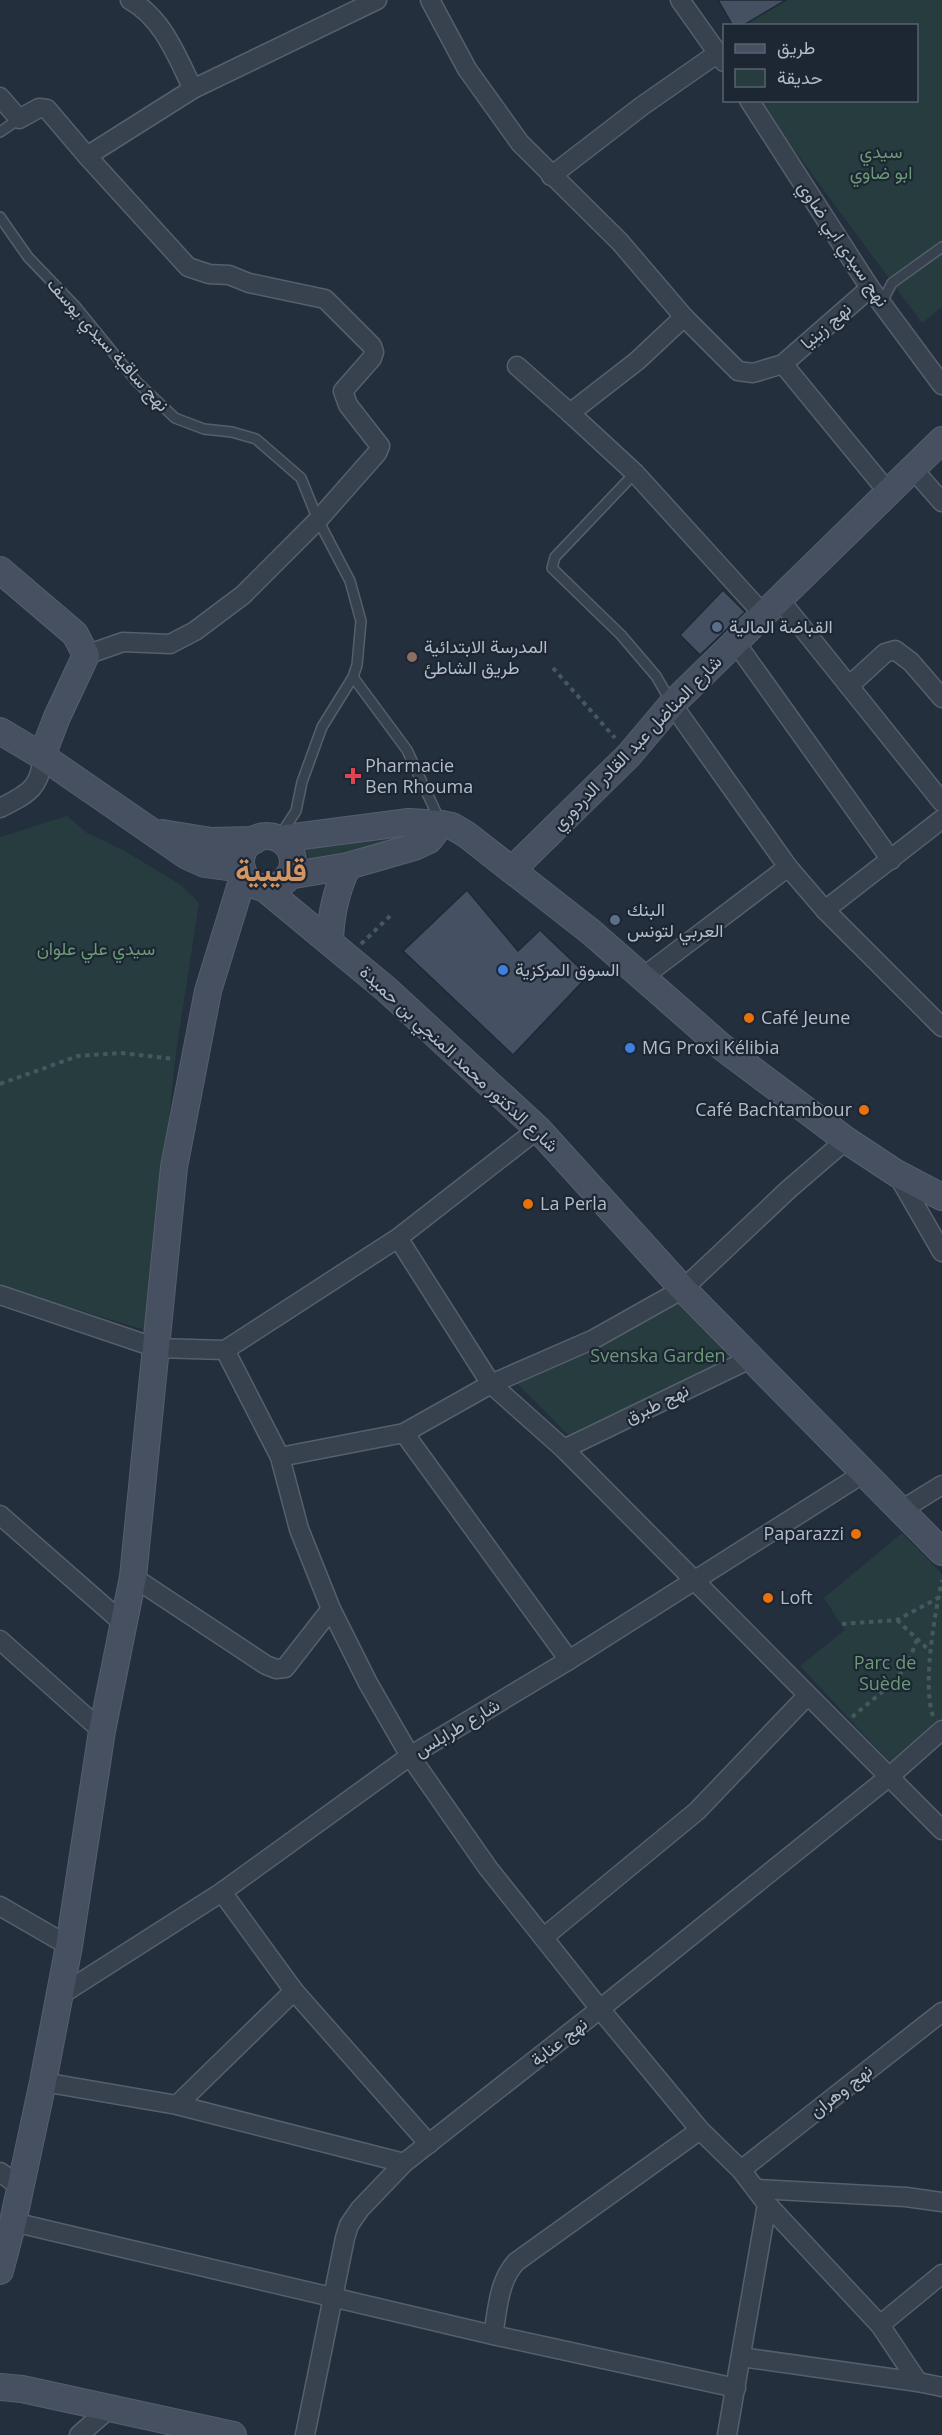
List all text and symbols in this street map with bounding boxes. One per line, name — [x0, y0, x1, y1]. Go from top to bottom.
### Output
legend — [723, 24, 918, 102]
text: طريق — [777, 35, 815, 59]
text: حديقة — [777, 65, 823, 89]
park label: سيدي ابو ضاوي — [850, 139, 912, 188]
street label: نهج سيدي ابي ضاوي — [790, 176, 895, 313]
street label: نهج ساقية سيدي يوسف — [39, 272, 175, 419]
street label: نهج زينيا — [795, 296, 857, 355]
place label: القباضة المالية — [729, 614, 833, 638]
marker: القباضة المالية — [710, 620, 724, 634]
place label: المدرسة الابتدائية طريق الشاطئ — [424, 634, 548, 679]
marker: المدرسة الابتدائية طريق الشاطئ — [405, 650, 419, 664]
street label: شارع المناضل عبد القادر الدردوري — [546, 650, 729, 838]
place label: Pharmacie Ben Rhouma — [365, 753, 473, 798]
marker: Pharmacie Ben Rhouma — [346, 769, 360, 783]
district label: قليبية — [235, 849, 307, 890]
place label: البنك العربي لتونس — [627, 897, 724, 946]
marker: البنك العربي لتونس — [608, 913, 622, 927]
park label: سيدي علي علوان — [37, 936, 155, 964]
place label: السوق المركزية — [515, 957, 620, 981]
street label: شارع الدكتور محمد المنجي بن حميدة — [352, 960, 564, 1160]
marker: السوق المركزية — [496, 963, 510, 977]
place label: Café Jeune — [761, 1005, 850, 1029]
marker: Café Jeune — [742, 1011, 756, 1025]
place label: MG Proxi Kélibia — [642, 1035, 779, 1059]
marker: MG Proxi Kélibia — [623, 1041, 637, 1055]
place label: Café Bachtambour — [695, 1097, 853, 1121]
marker: Café Bachtambour — [857, 1103, 871, 1117]
place label: La Perla — [540, 1191, 607, 1215]
marker: La Perla — [521, 1197, 535, 1211]
park label: Svenska Garden — [590, 1343, 726, 1367]
street label: نهج طبرق — [621, 1377, 693, 1430]
place label: Paparazzi — [763, 1521, 844, 1545]
marker: Paparazzi — [849, 1527, 863, 1541]
place label: Loft — [780, 1585, 813, 1609]
marker: Loft — [761, 1591, 775, 1605]
park label: Parc de Suède — [854, 1650, 916, 1695]
street label: شارع طرابلس — [409, 1692, 504, 1763]
street label: نهج عنابة — [525, 2011, 592, 2072]
street label: نهج وهران — [804, 2058, 877, 2123]

